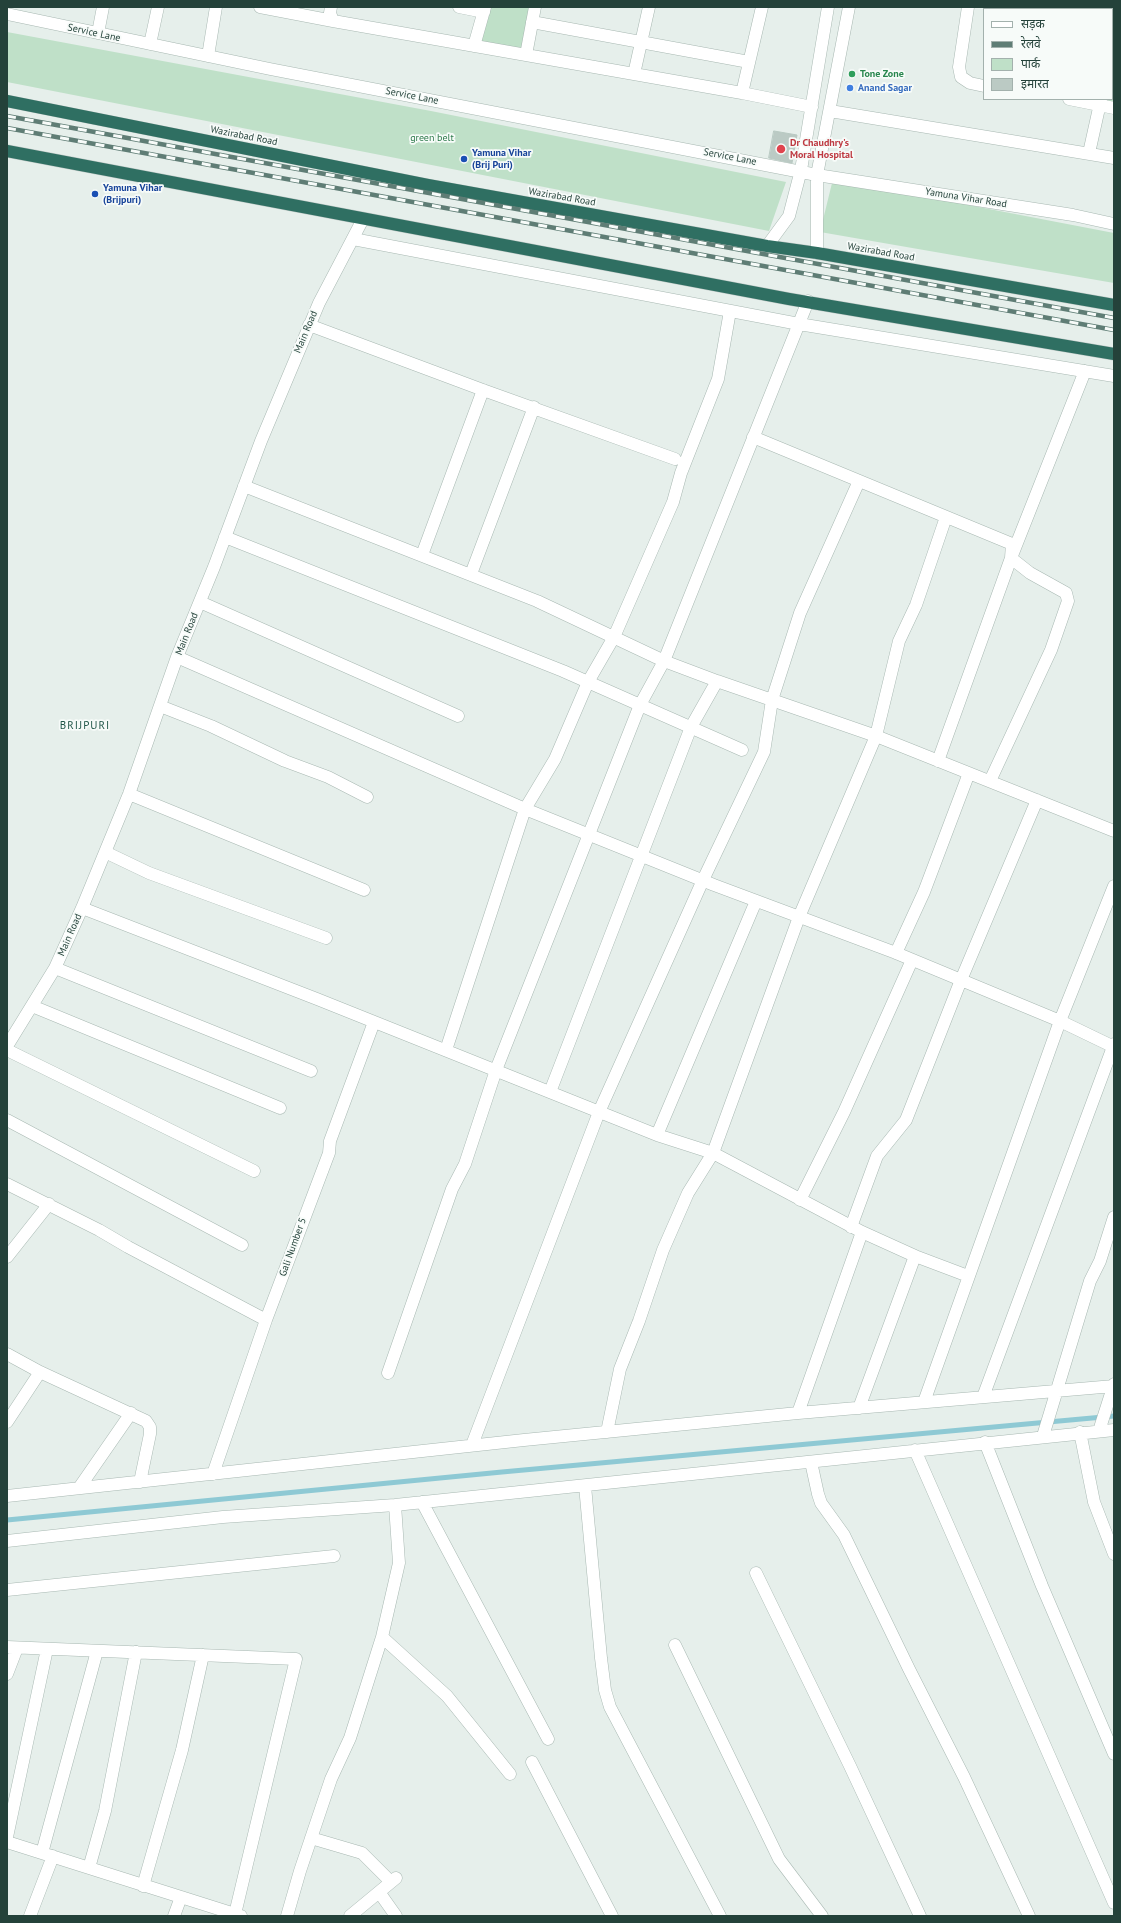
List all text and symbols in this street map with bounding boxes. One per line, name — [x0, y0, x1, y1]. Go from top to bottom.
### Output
legend — [983, 8, 1113, 100]
text: सड़क — [1021, 16, 1045, 31]
street label: Service Lane — [66, 22, 122, 44]
text: रेलवे — [1021, 36, 1041, 51]
text: पार्क — [1021, 56, 1040, 71]
place label: Tone Zone — [860, 68, 904, 80]
marker: Tone Zone — [847, 69, 857, 79]
text: इमारत — [1021, 76, 1049, 91]
place label: Anand Sagar — [858, 82, 912, 94]
marker: Anand Sagar — [845, 83, 855, 93]
street label: Service Lane — [384, 85, 440, 107]
street label: Wazirabad Road — [210, 124, 278, 148]
park label: green belt — [410, 132, 454, 144]
place label: Dr Chaudhry's Moral Hospital — [790, 137, 853, 160]
marker: Dr Chaudhry's Moral Hospital — [775, 143, 787, 155]
street label: Service Lane — [702, 146, 758, 168]
place label: Yamuna Vihar (Brij Puri) — [472, 147, 531, 170]
marker: Yamuna Vihar (Brij Puri) — [459, 154, 469, 164]
place label: Yamuna Vihar (Brijpuri) — [103, 182, 162, 206]
street label: Wazirabad Road — [528, 185, 596, 209]
street label: Yamuna Vihar Road — [924, 186, 1008, 210]
marker: Yamuna Vihar (Brijpuri) — [90, 189, 100, 199]
street label: Wazirabad Road — [847, 240, 915, 264]
street label: Main Road — [292, 309, 320, 355]
street label: Main Road — [173, 611, 201, 657]
district label: BRIJPURI — [60, 719, 110, 733]
street label: Main Road — [55, 912, 85, 958]
street label: Gali Number 5 — [277, 1216, 309, 1278]

